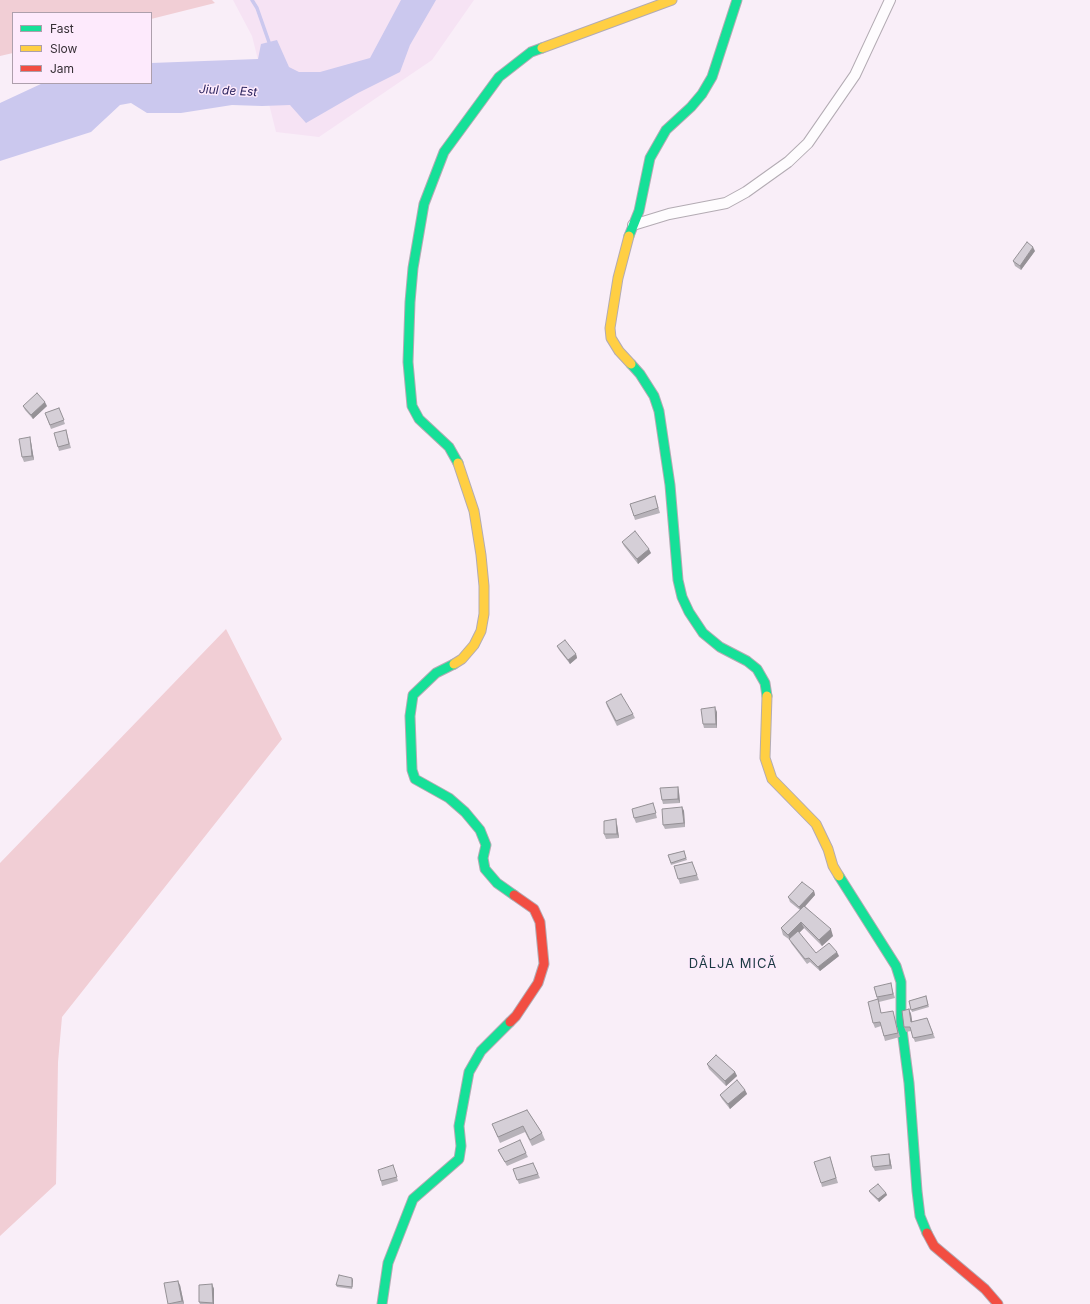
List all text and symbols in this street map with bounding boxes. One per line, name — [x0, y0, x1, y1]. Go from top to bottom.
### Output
legend — [12, 12, 152, 84]
text: Fast — [50, 21, 74, 36]
text: Slow — [50, 41, 77, 56]
text: Jam — [50, 61, 74, 76]
water label: Jiul de Est — [199, 82, 257, 100]
district label: DÂLJA MICĂ — [689, 956, 777, 972]

